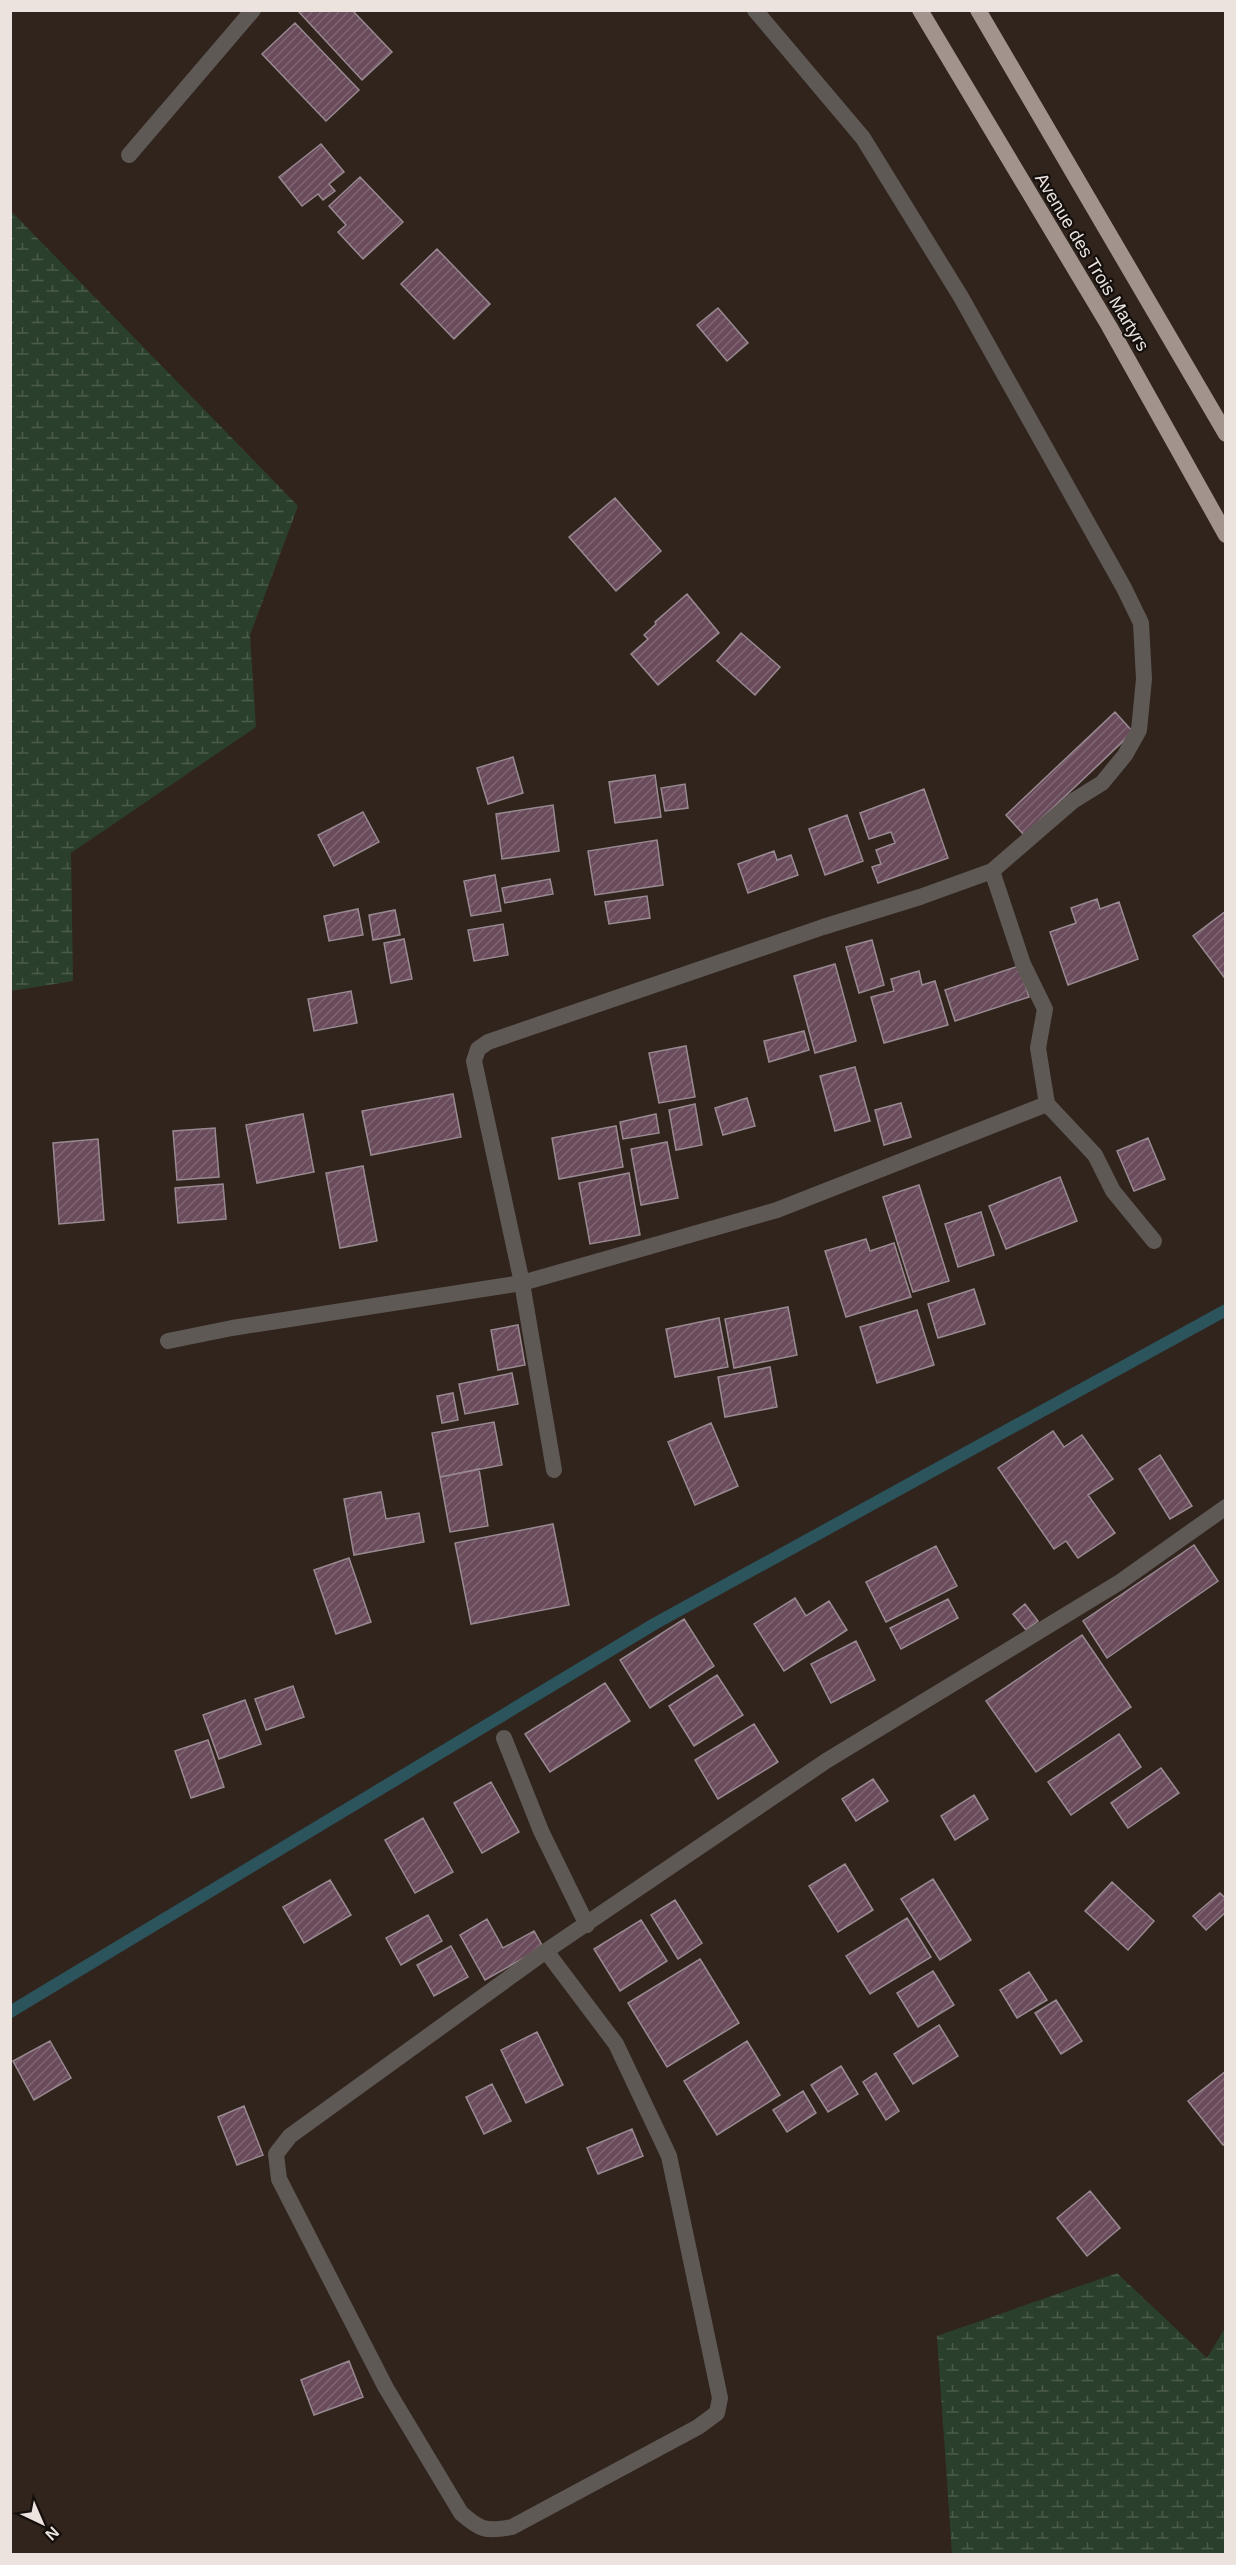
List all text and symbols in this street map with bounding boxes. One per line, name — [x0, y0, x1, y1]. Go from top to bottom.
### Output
street label: Avenue des Trois Martyrs — [1031, 170, 1153, 354]
north arrow — [12, 2493, 72, 2553]
text: N — [42, 2523, 62, 2544]

